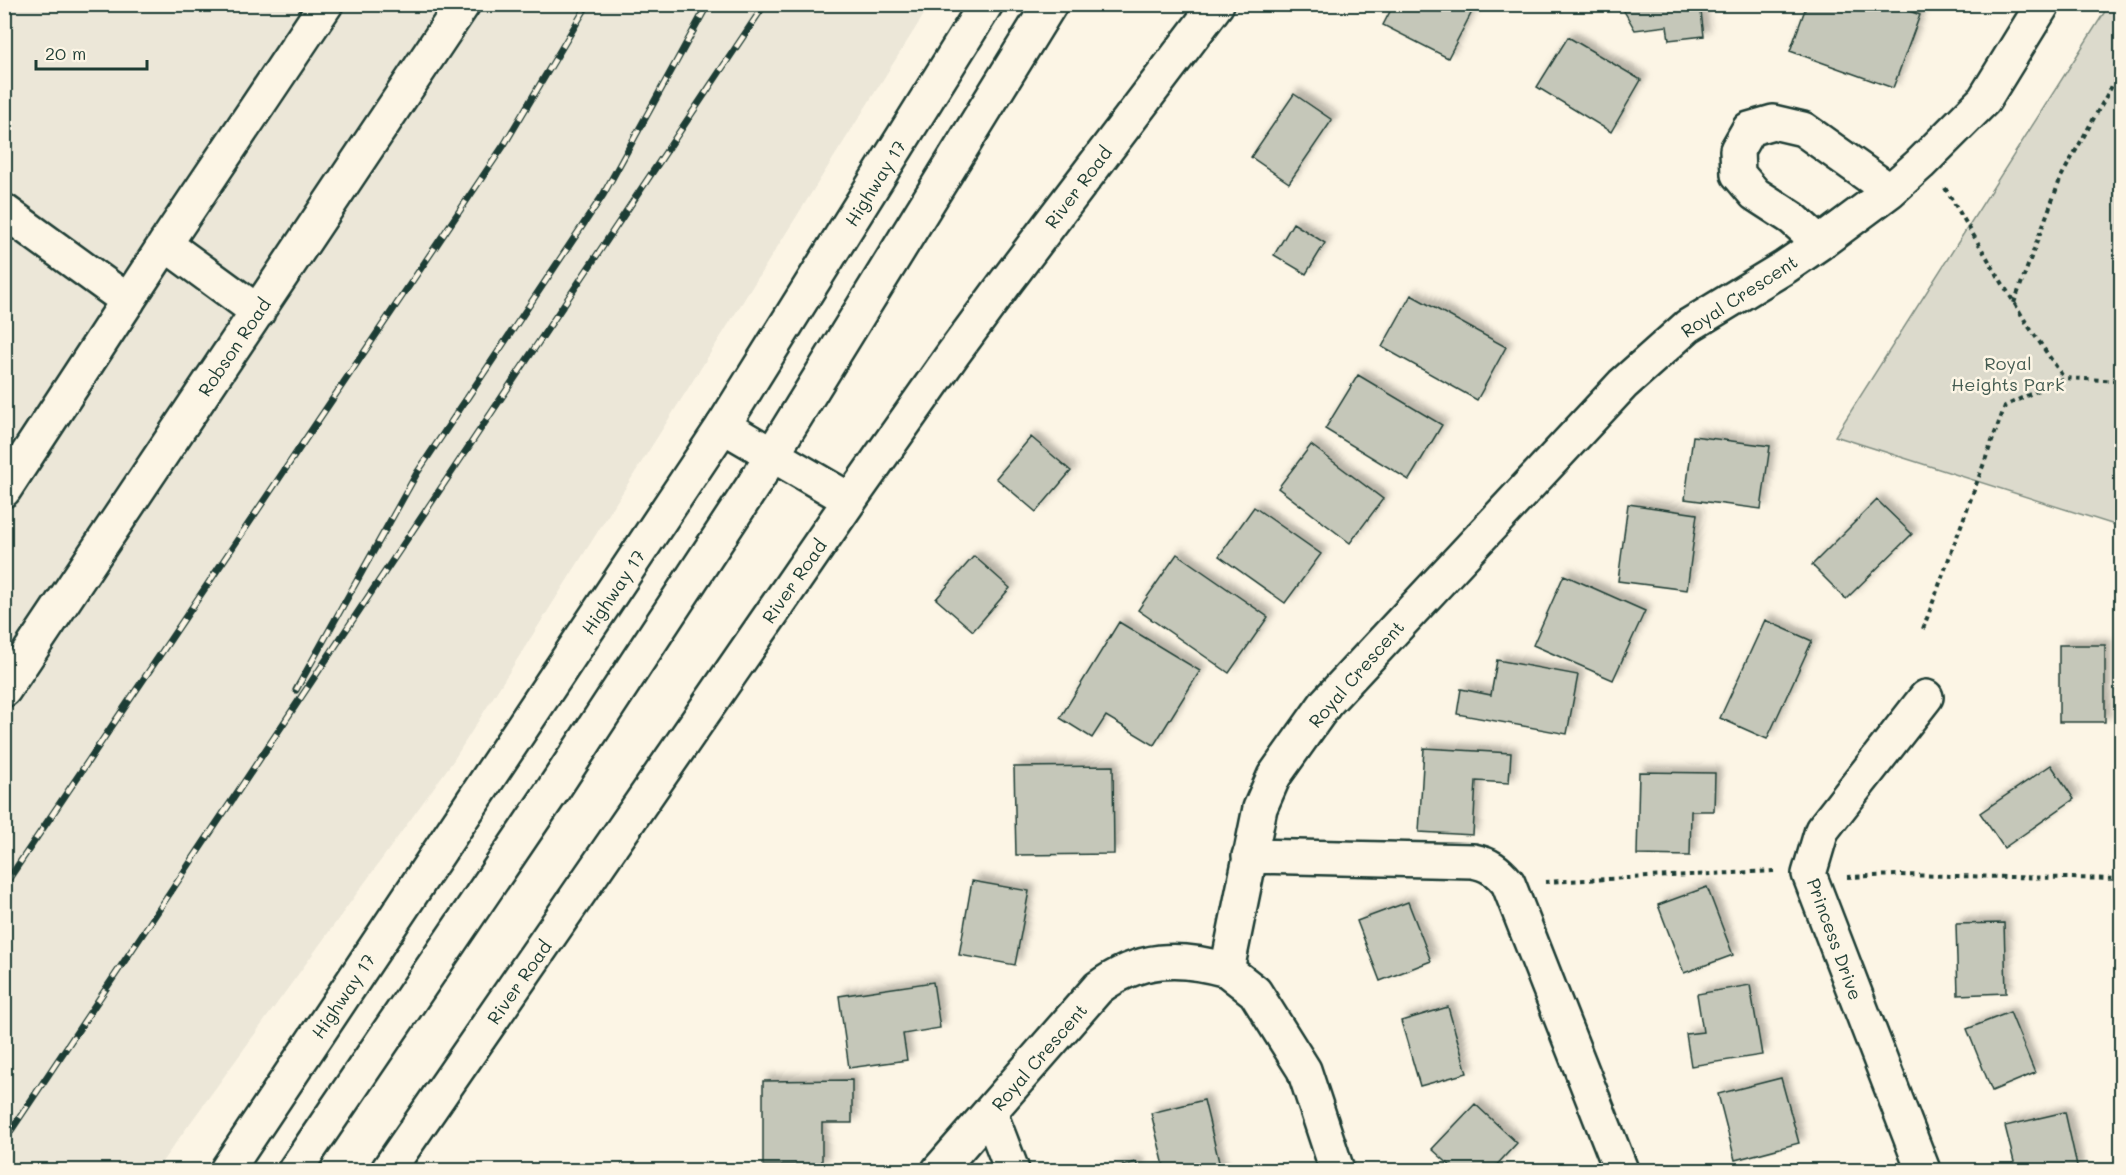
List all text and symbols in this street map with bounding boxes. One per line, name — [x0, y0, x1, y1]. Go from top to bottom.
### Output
scale bar — [36, 33, 147, 71]
text: 20 m — [45, 41, 86, 65]
street label: Highway 17 — [839, 135, 911, 231]
street label: River Road — [1039, 141, 1117, 233]
street label: Royal Crescent — [1676, 249, 1802, 343]
street label: Robson Road — [192, 293, 276, 401]
park label: Royal Heights Park — [1951, 351, 2065, 396]
street label: River Road — [756, 534, 832, 628]
street label: Highway 17 — [576, 545, 650, 639]
street label: Royal Crescent — [1303, 615, 1409, 733]
street label: Princess Drive — [1802, 875, 1868, 1003]
street label: River Road — [481, 935, 557, 1029]
street label: Highway 17 — [306, 949, 380, 1043]
street label: Royal Crescent — [986, 998, 1092, 1116]

